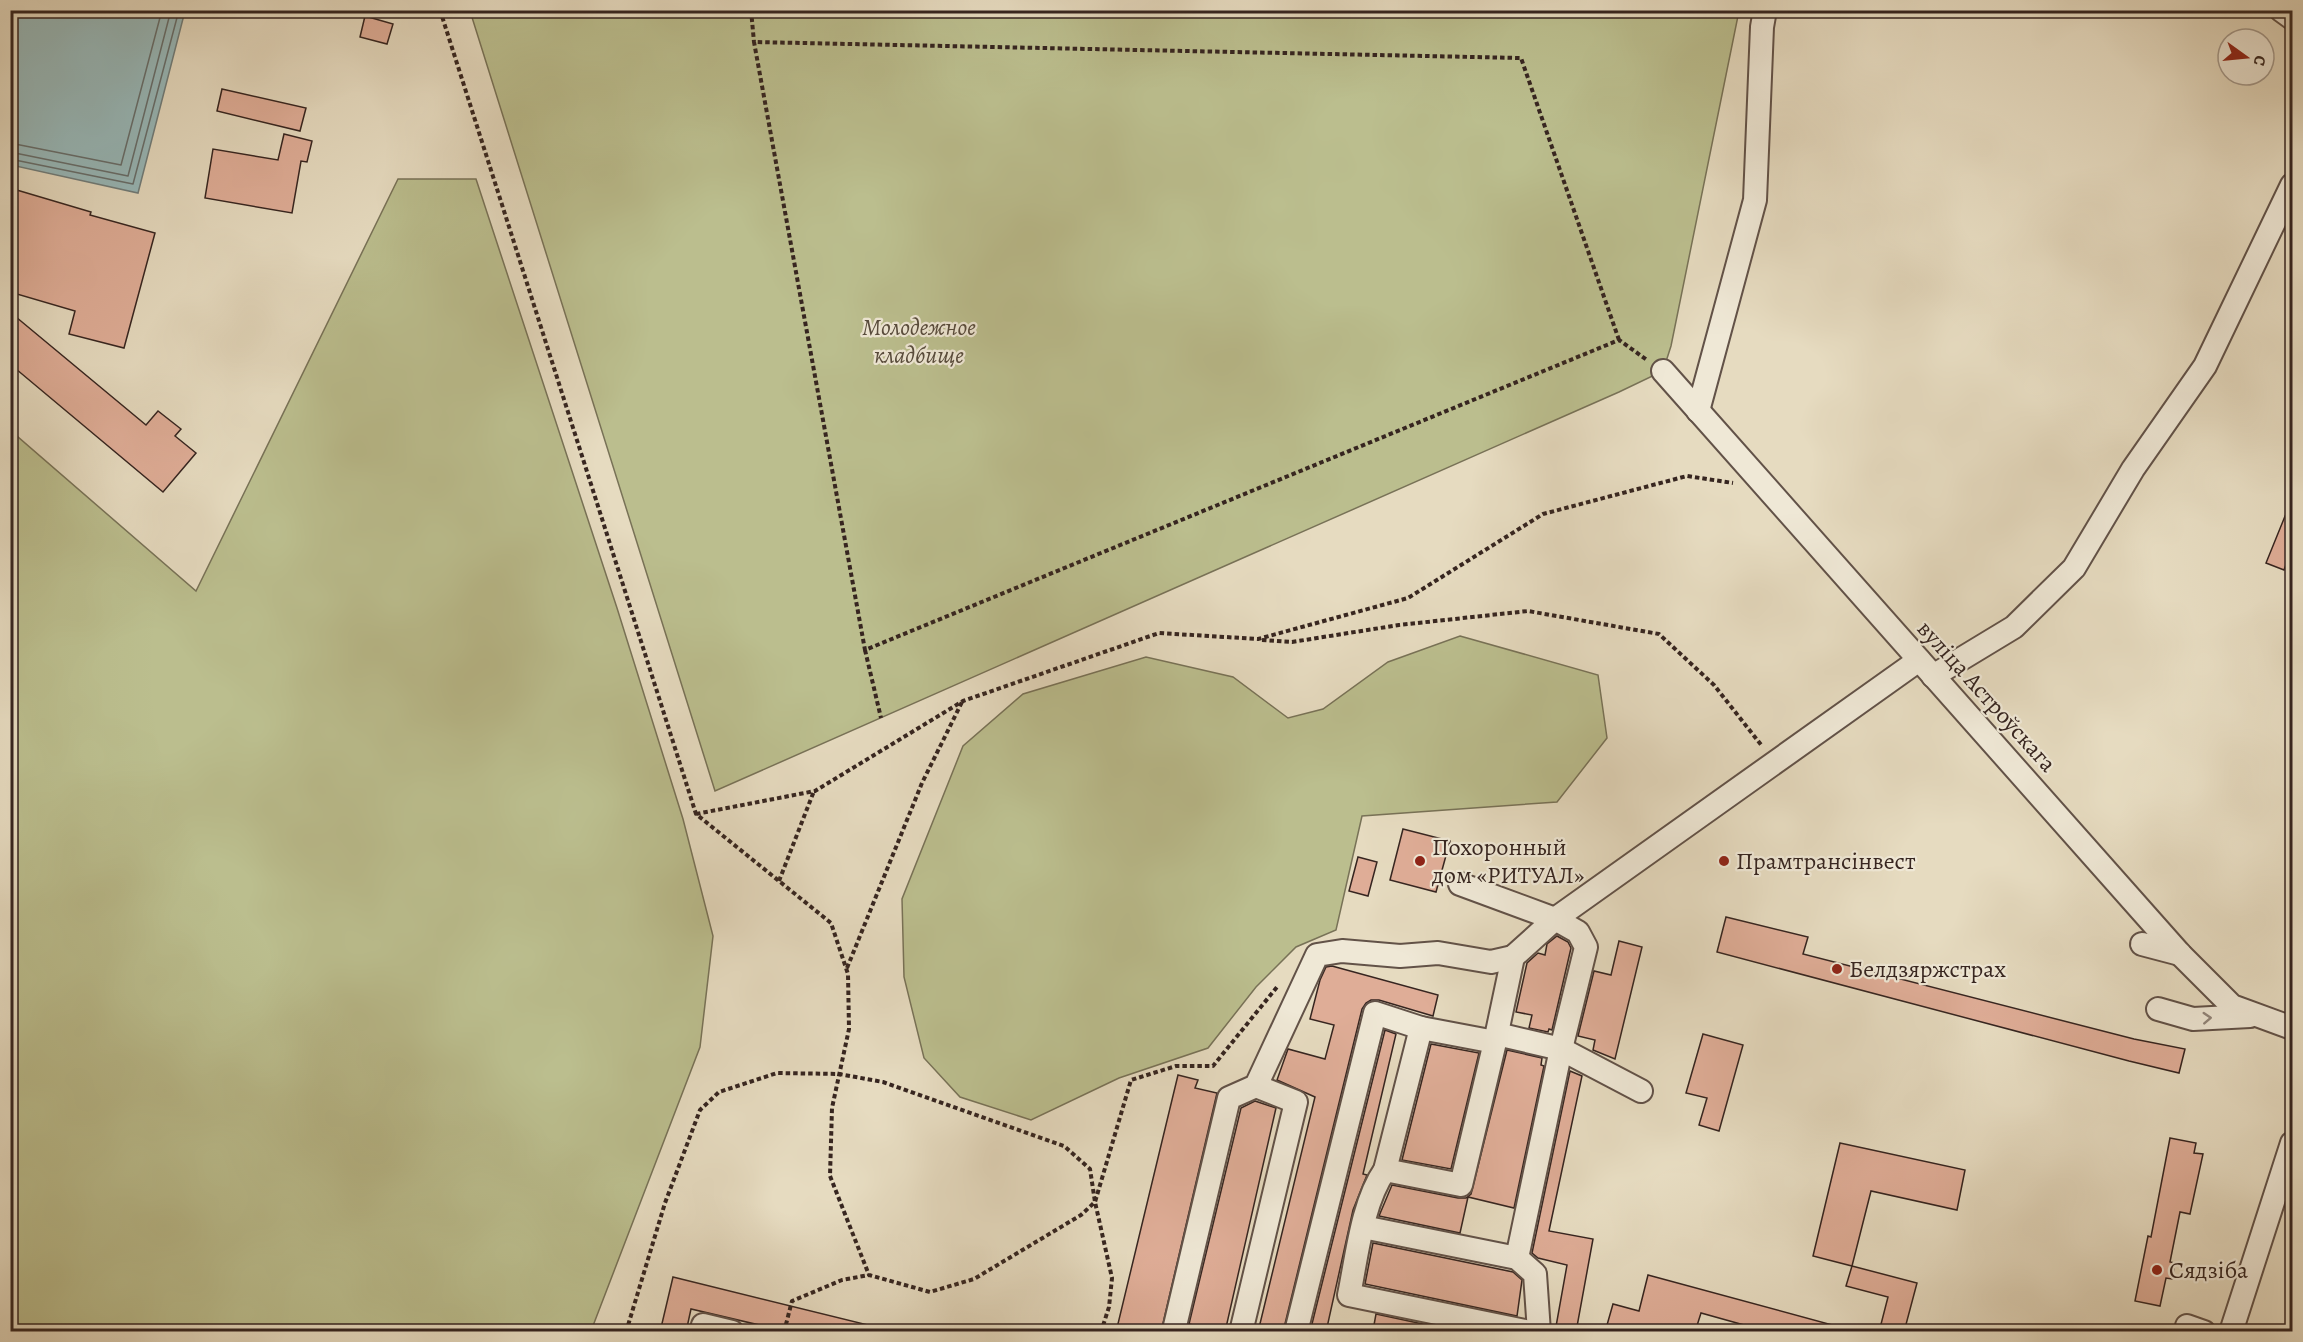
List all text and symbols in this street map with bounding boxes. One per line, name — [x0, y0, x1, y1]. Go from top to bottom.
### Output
north arrow — [2216, 27, 2276, 87]
text: С — [2248, 53, 2271, 68]
park label: Молодежное кладбище — [862, 311, 976, 371]
street label: вуліца Астроўскага — [1910, 613, 2064, 779]
place label: Похоронный дом «РИТУАЛ» — [1431, 831, 1584, 891]
place label: Прамтрансінвест — [1736, 845, 1916, 877]
marker: Похоронный дом «РИТУАЛ» — [1413, 854, 1427, 868]
marker: Прамтрансінвест — [1717, 854, 1731, 868]
place label: Белдзяржстрах — [1849, 953, 2006, 985]
marker: Белдзяржстрах — [1830, 962, 1844, 976]
one-way arrow — [2202, 1012, 2211, 1025]
place label: Сядзіба — [2169, 1254, 2248, 1286]
marker: Сядзіба — [2150, 1263, 2164, 1277]

